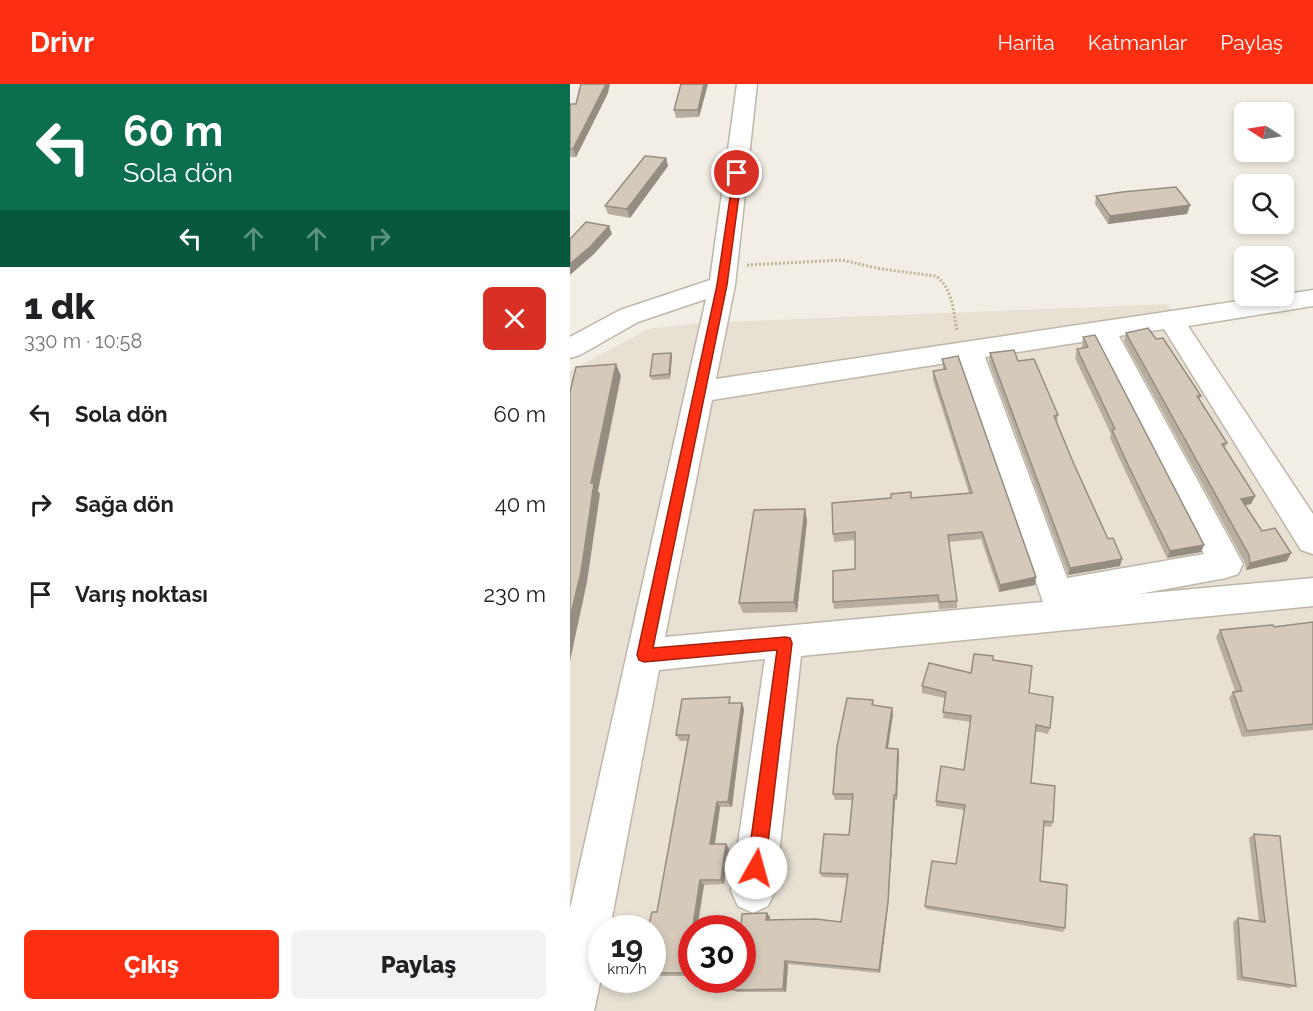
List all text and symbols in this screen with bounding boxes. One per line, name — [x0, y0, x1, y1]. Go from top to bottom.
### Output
text: Drivr — [30, 26, 94, 59]
text: Harita — [998, 30, 1055, 55]
text: Katmanlar — [1088, 30, 1187, 55]
text: Paylaş — [1220, 30, 1283, 55]
north arrow — [1234, 102, 1294, 162]
map controls — [1234, 102, 1294, 306]
text: 60 m — [123, 107, 223, 156]
icon: left — [24, 108, 102, 186]
pin — [711, 147, 762, 198]
icon: arrive — [720, 156, 753, 189]
text: Sola dön — [123, 157, 233, 188]
button: search — [1234, 174, 1294, 234]
icon: left — [174, 222, 207, 255]
icon: ahead — [237, 222, 270, 255]
icon: ahead — [300, 222, 333, 255]
icon: right — [363, 222, 396, 255]
button: layers — [1234, 246, 1294, 306]
text: 1 dk — [24, 285, 95, 327]
button: close — [483, 287, 546, 350]
text: 330 m · 10:58 — [24, 329, 142, 353]
icon: left — [24, 398, 57, 431]
text: Sola dön — [75, 401, 168, 427]
text: 60 m — [493, 401, 546, 427]
icon: right — [24, 488, 57, 521]
text: Sağa dön — [75, 491, 174, 517]
text: 40 m — [495, 491, 546, 517]
icon: arrive — [24, 578, 57, 611]
text: Varış noktası — [75, 581, 208, 607]
text: 230 m — [483, 581, 546, 607]
position arrow — [724, 836, 788, 900]
speed limit sign: 30 — [678, 915, 756, 993]
text: 19 — [611, 929, 643, 964]
button: Çıkış — [24, 930, 279, 999]
button: Paylaş — [291, 930, 546, 999]
text: km/h — [607, 960, 647, 978]

